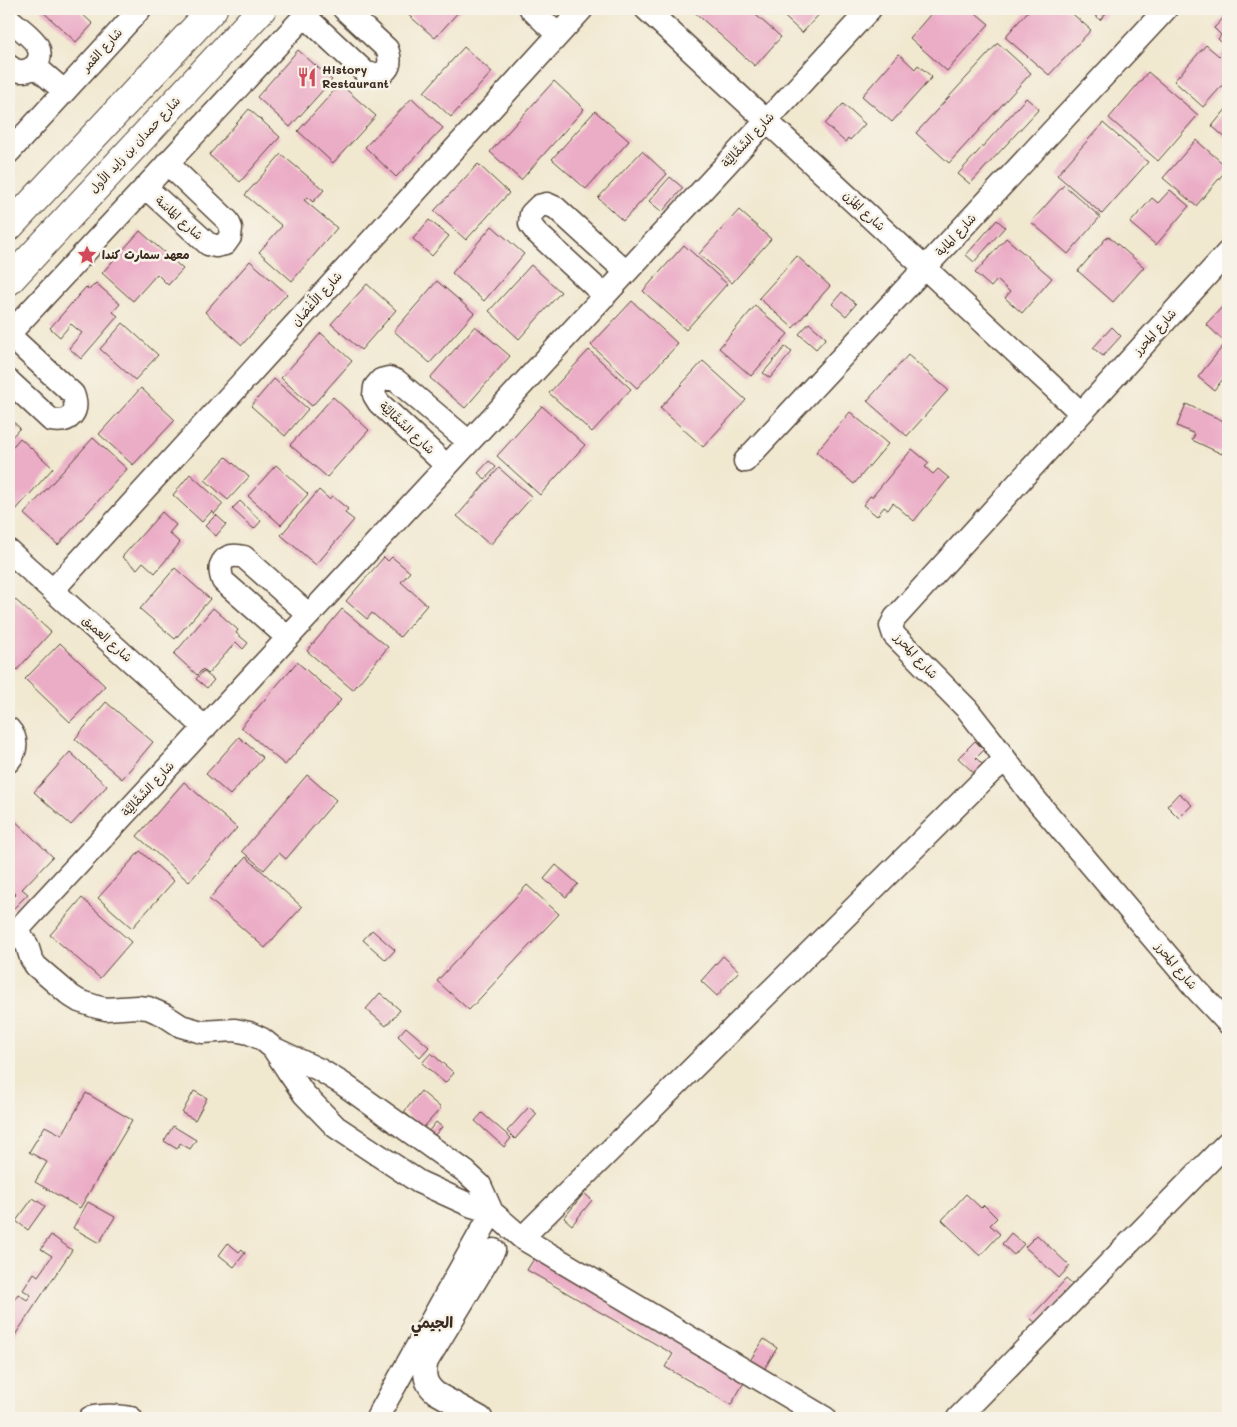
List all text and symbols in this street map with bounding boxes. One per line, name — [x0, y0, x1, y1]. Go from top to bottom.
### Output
street label: شارع القمر — [77, 24, 127, 77]
place label: History Restaurant — [322, 61, 389, 91]
restaurant icon: History Restaurant — [296, 66, 318, 88]
street label: شارع حمدان بن زايد الأول — [85, 93, 185, 197]
street label: شارع السَّمَّالِيَّة — [718, 108, 778, 172]
street label: شارع المُزْن — [839, 187, 889, 235]
street label: شارع المَاسَة — [151, 192, 207, 244]
street label: شارع الماية — [932, 210, 980, 260]
place icon: معهد سمارت كندا — [76, 244, 98, 266]
place label: معهد سمارت كندا — [102, 246, 190, 262]
street label: شارع الأَغْصَان — [286, 266, 346, 330]
street label: شارع المحرز — [1129, 305, 1181, 360]
street label: شارع السَّمَّالِيَّة — [375, 398, 439, 458]
street label: شارع العميق — [78, 612, 136, 666]
street label: شارع المحرز — [889, 628, 942, 683]
street label: شارع السَّمَّالِيَّة — [118, 757, 178, 821]
street label: شارع المحرز — [1150, 938, 1201, 993]
district label: الجيمي — [411, 1312, 453, 1337]

